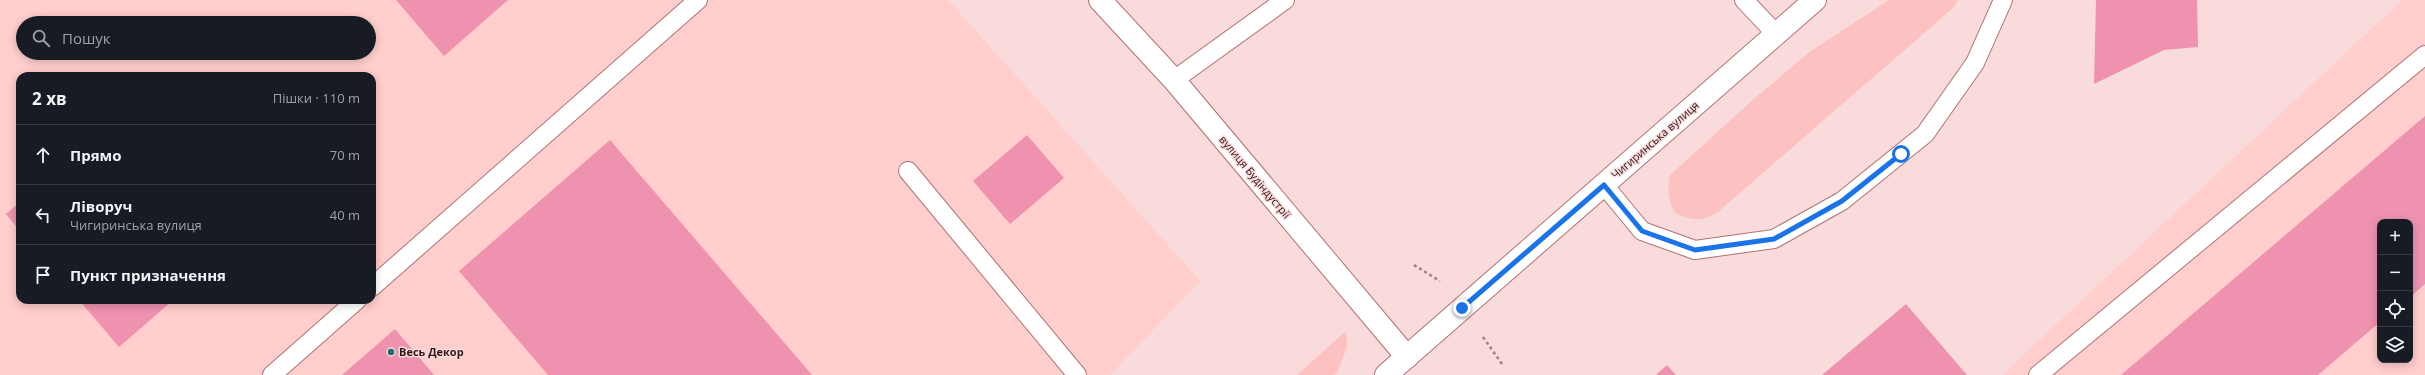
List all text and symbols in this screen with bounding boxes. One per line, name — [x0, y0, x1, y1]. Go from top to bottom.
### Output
search box — [16, 16, 376, 60]
icon: search — [30, 27, 52, 49]
text: Пошук — [62, 28, 111, 48]
text: 2 хв — [32, 87, 67, 110]
text: Пішки · 110 m — [273, 89, 360, 107]
street label: Чигиринська вулиця — [1608, 97, 1702, 182]
street label: вулиця Будіндустрії — [1216, 132, 1295, 221]
icon: ahead — [32, 144, 54, 166]
text: Прямо — [70, 145, 122, 165]
route start — [1892, 145, 1910, 163]
text: 70 m — [330, 146, 360, 164]
text: Ліворуч — [70, 196, 132, 216]
icon: left — [32, 204, 54, 226]
text: 40 m — [330, 206, 360, 224]
text: Чигиринська вулиця — [70, 216, 202, 234]
map controls — [2377, 219, 2413, 363]
button: + — [2377, 219, 2413, 255]
button: − — [2377, 255, 2413, 291]
icon: arrive — [32, 264, 54, 286]
text: Пункт призначення — [70, 265, 226, 285]
button: locate — [2377, 291, 2413, 327]
route end — [1453, 299, 1471, 317]
button: layers — [2377, 327, 2413, 363]
place label: Весь Декор — [399, 344, 464, 359]
marker: Весь Декор — [386, 347, 396, 357]

